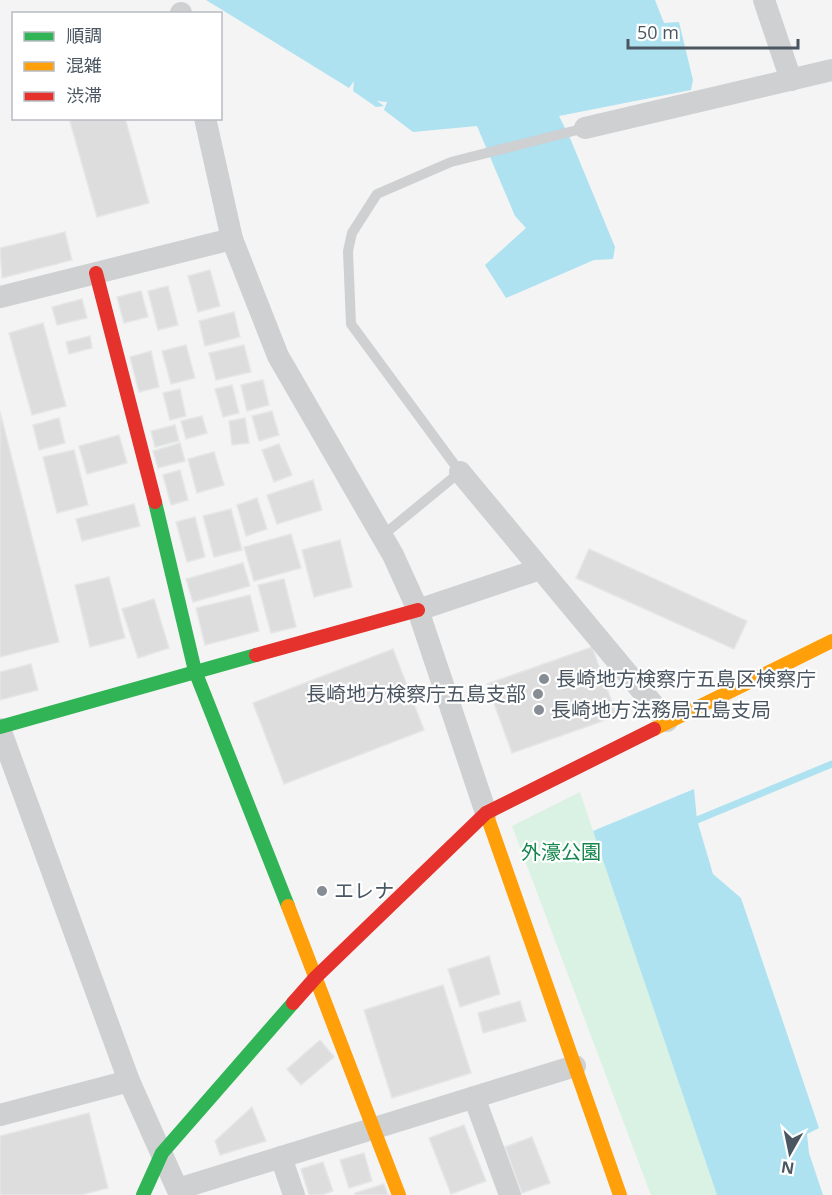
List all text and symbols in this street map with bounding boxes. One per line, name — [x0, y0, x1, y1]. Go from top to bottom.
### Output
legend — [12, 12, 222, 120]
scale bar — [628, 12, 798, 50]
text: 50 m — [637, 20, 679, 44]
text: 順調 — [66, 23, 102, 47]
text: 混雑 — [66, 53, 102, 77]
text: 渋滞 — [66, 83, 102, 107]
place label: 長崎地方検察庁五島区検察庁 — [556, 665, 816, 692]
marker: 長崎地方検察庁五島区検察庁 — [537, 672, 551, 686]
place label: 長崎地方検察庁五島支部 — [306, 680, 526, 707]
marker: 長崎地方検察庁五島支部 — [531, 687, 545, 701]
place label: 長崎地方法務局五島支局 — [551, 696, 771, 723]
marker: 長崎地方法務局五島支局 — [532, 703, 546, 717]
park label: 外濠公園 — [521, 838, 601, 865]
place label: エレナ — [334, 877, 394, 904]
marker: エレナ — [315, 884, 329, 898]
north arrow — [760, 1123, 820, 1183]
text: N — [780, 1156, 796, 1180]

